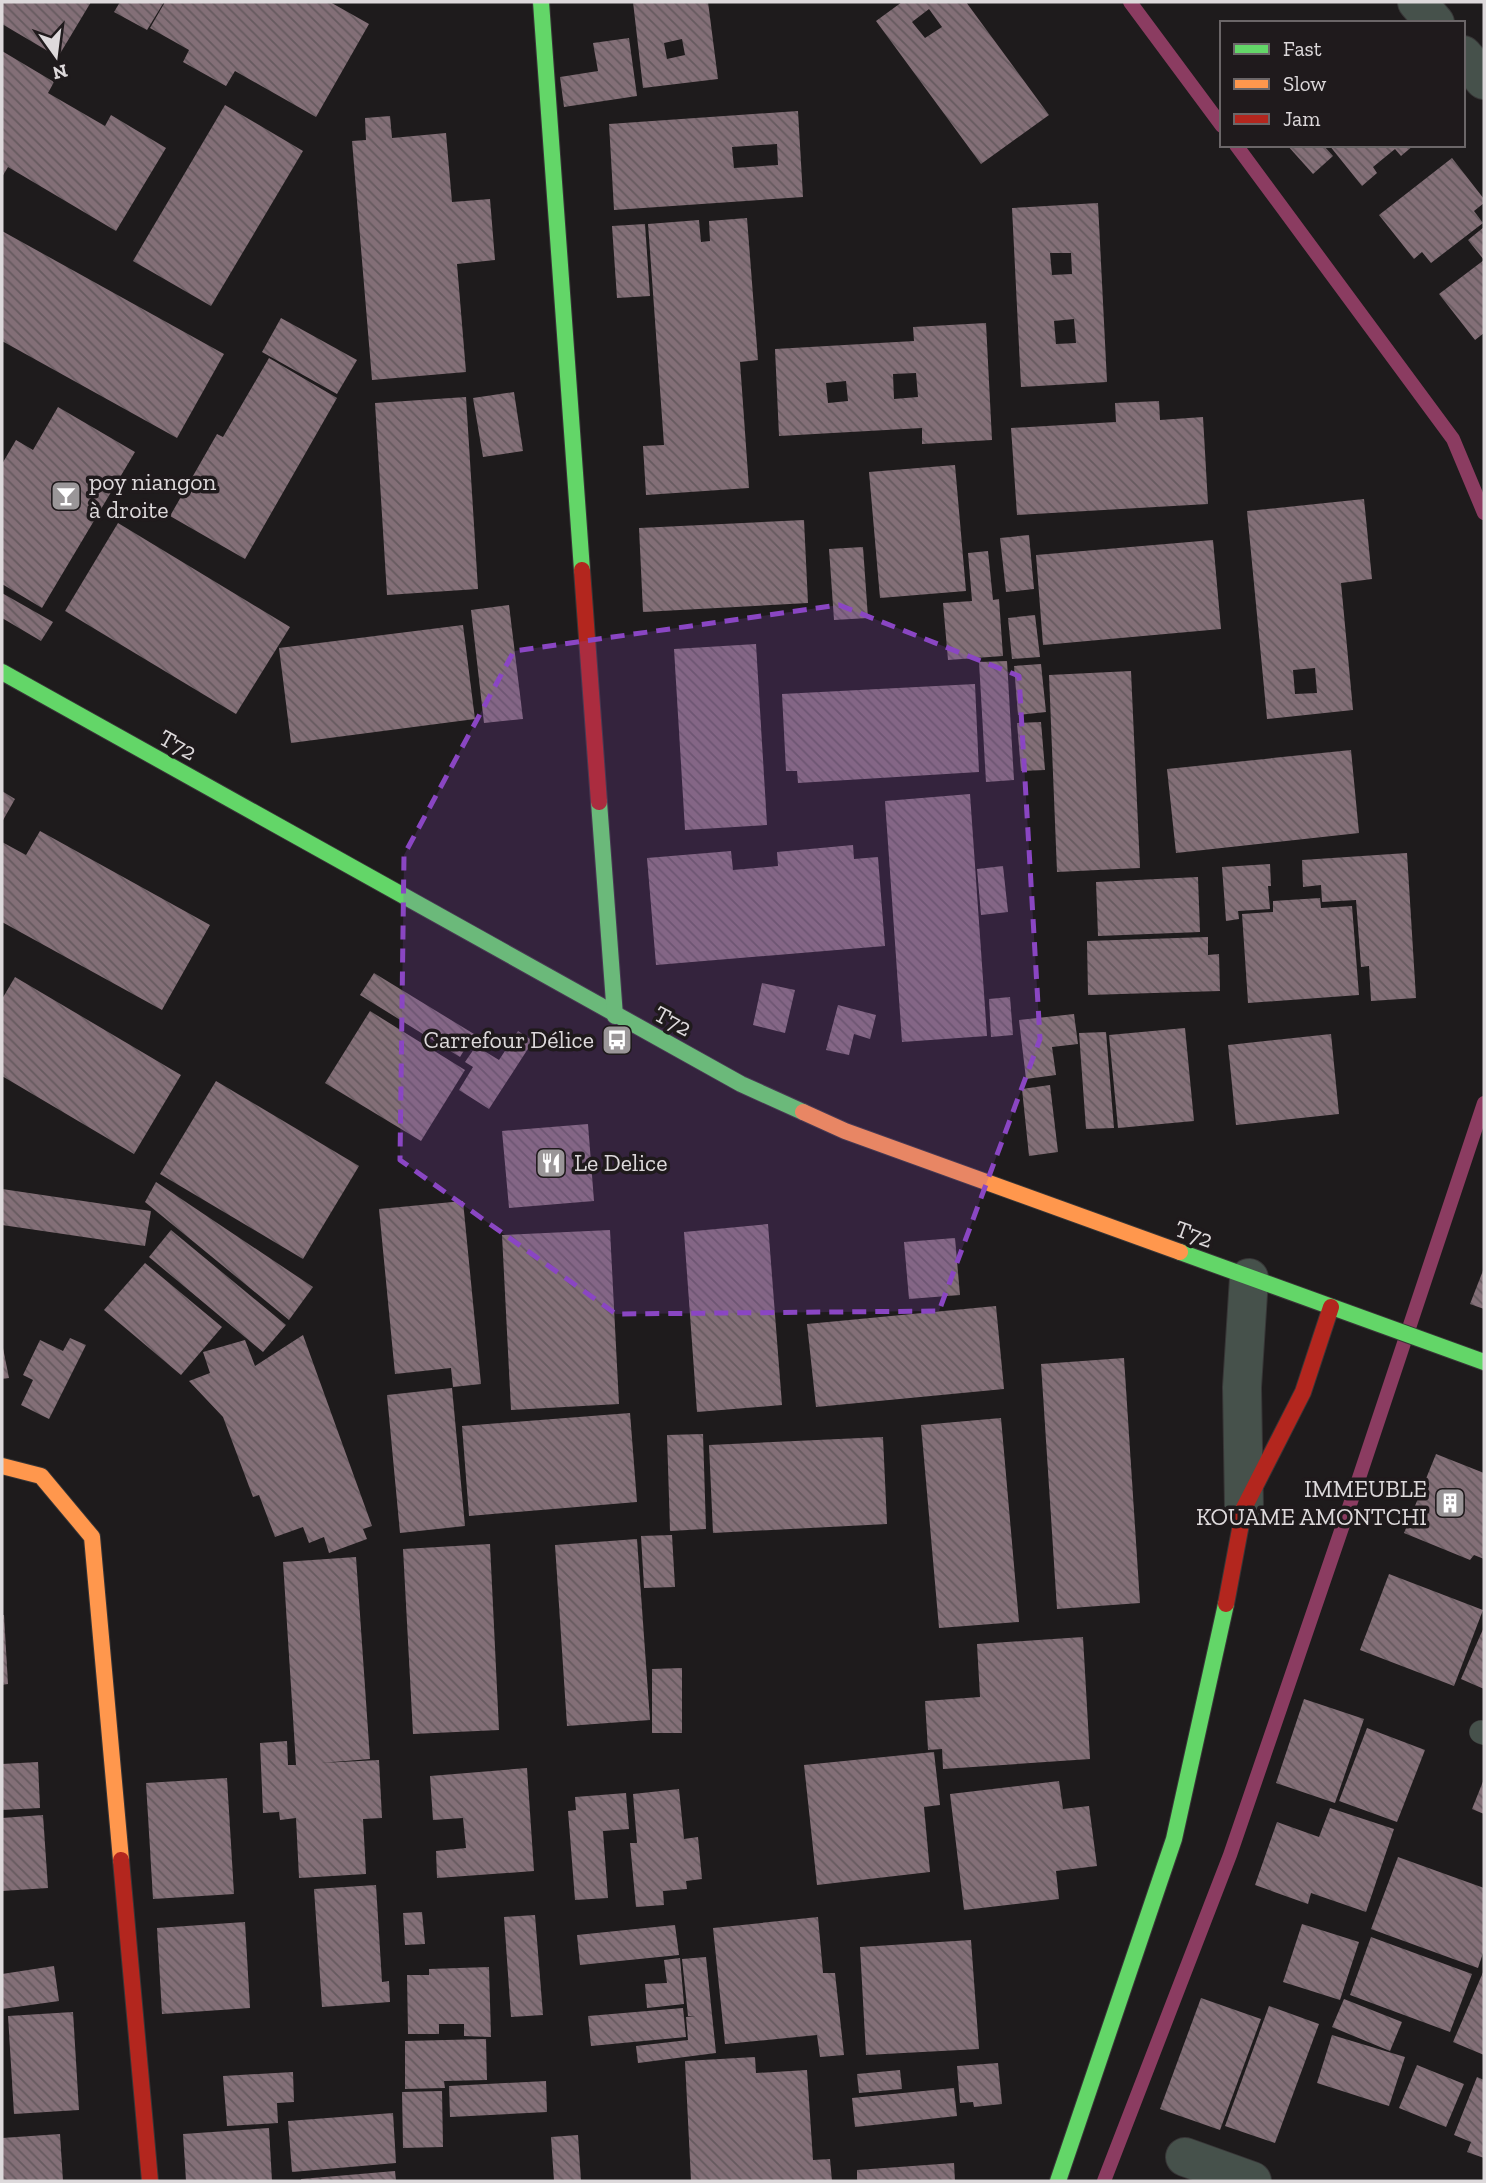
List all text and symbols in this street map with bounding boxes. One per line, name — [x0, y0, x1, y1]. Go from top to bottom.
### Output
north arrow — [21, 21, 91, 91]
legend — [1220, 21, 1465, 147]
text: Fast — [1283, 36, 1322, 61]
text: N — [50, 59, 70, 85]
text: Slow — [1283, 71, 1326, 96]
text: Jam — [1283, 106, 1320, 131]
place label: poy niangon à droite — [89, 467, 217, 524]
bar icon: poy niangon à droite — [49, 479, 83, 513]
street label: T72 — [154, 723, 202, 767]
street label: T72 — [649, 999, 697, 1042]
bus stop icon: Carrefour Délice — [600, 1023, 634, 1057]
place label: Carrefour Délice — [423, 1025, 594, 1054]
restaurant icon: Le Delice — [534, 1146, 568, 1180]
place label: Le Delice — [574, 1148, 667, 1177]
street label: T72 — [1171, 1213, 1217, 1254]
place label: IMMEUBLE KOUAME AMONTCHI — [1196, 1474, 1427, 1531]
building icon: IMMEUBLE KOUAME AMONTCHI — [1433, 1486, 1467, 1520]

